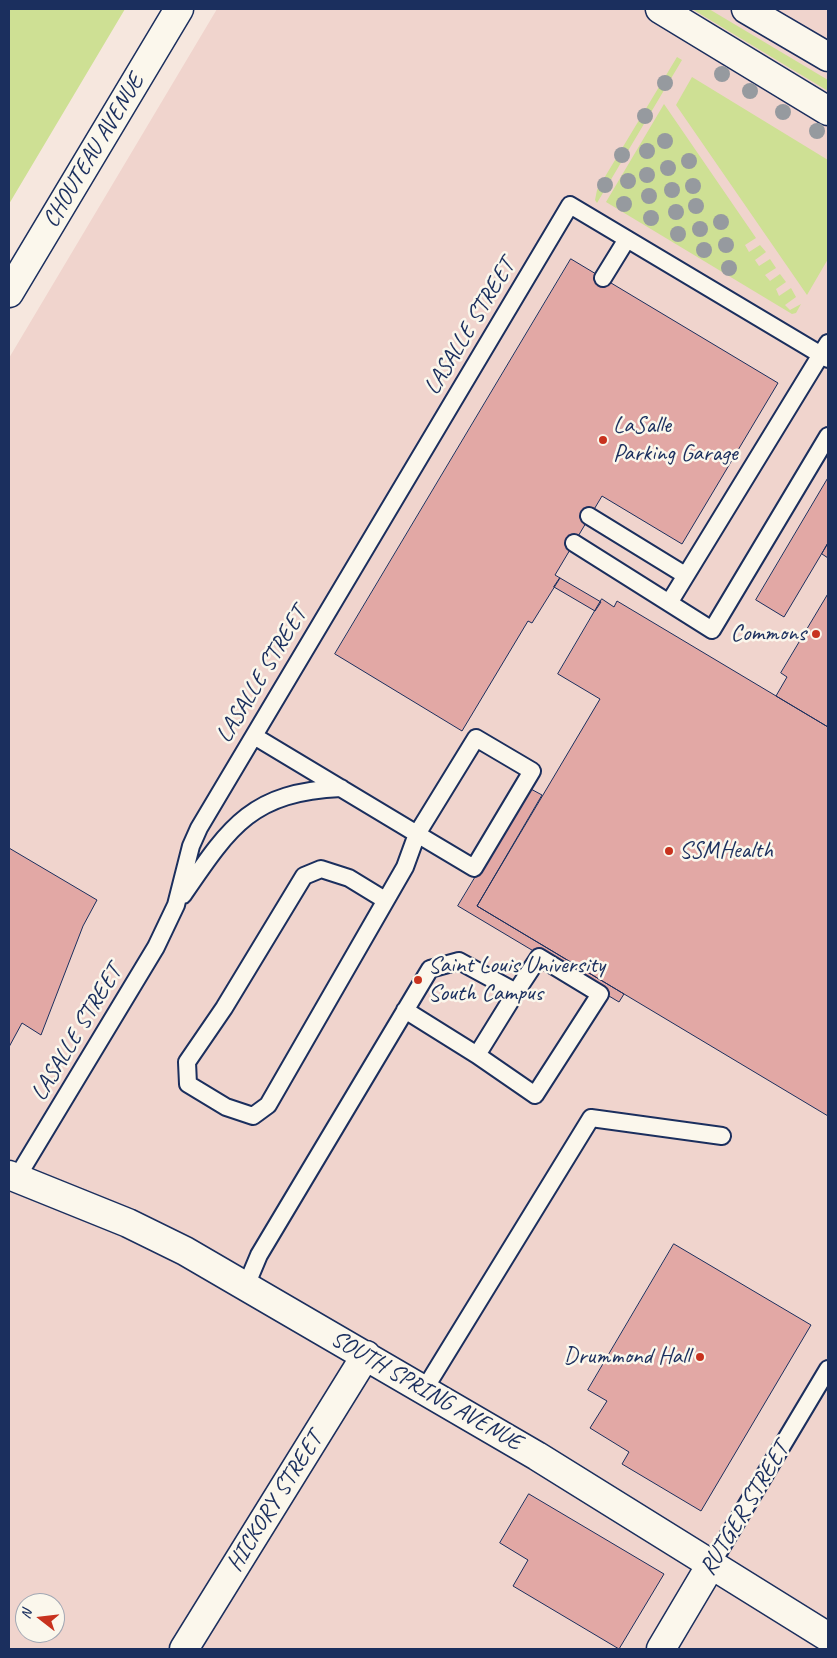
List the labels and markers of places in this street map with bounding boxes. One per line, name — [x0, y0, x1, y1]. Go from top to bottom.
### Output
place label: LaSalle Parking Garage — [613, 412, 737, 468]
marker: LaSalle Parking Garage — [597, 434, 609, 446]
place label: Commons — [731, 620, 806, 648]
marker: Commons — [810, 628, 822, 640]
place label: SSMHealth — [679, 837, 773, 865]
marker: SSMHealth — [663, 845, 675, 857]
place label: Saint Louis University South Campus — [428, 952, 605, 1008]
marker: Saint Louis University South Campus — [412, 974, 424, 986]
place label: Drummond Hall — [564, 1343, 690, 1371]
marker: Drummond Hall — [694, 1351, 706, 1363]

